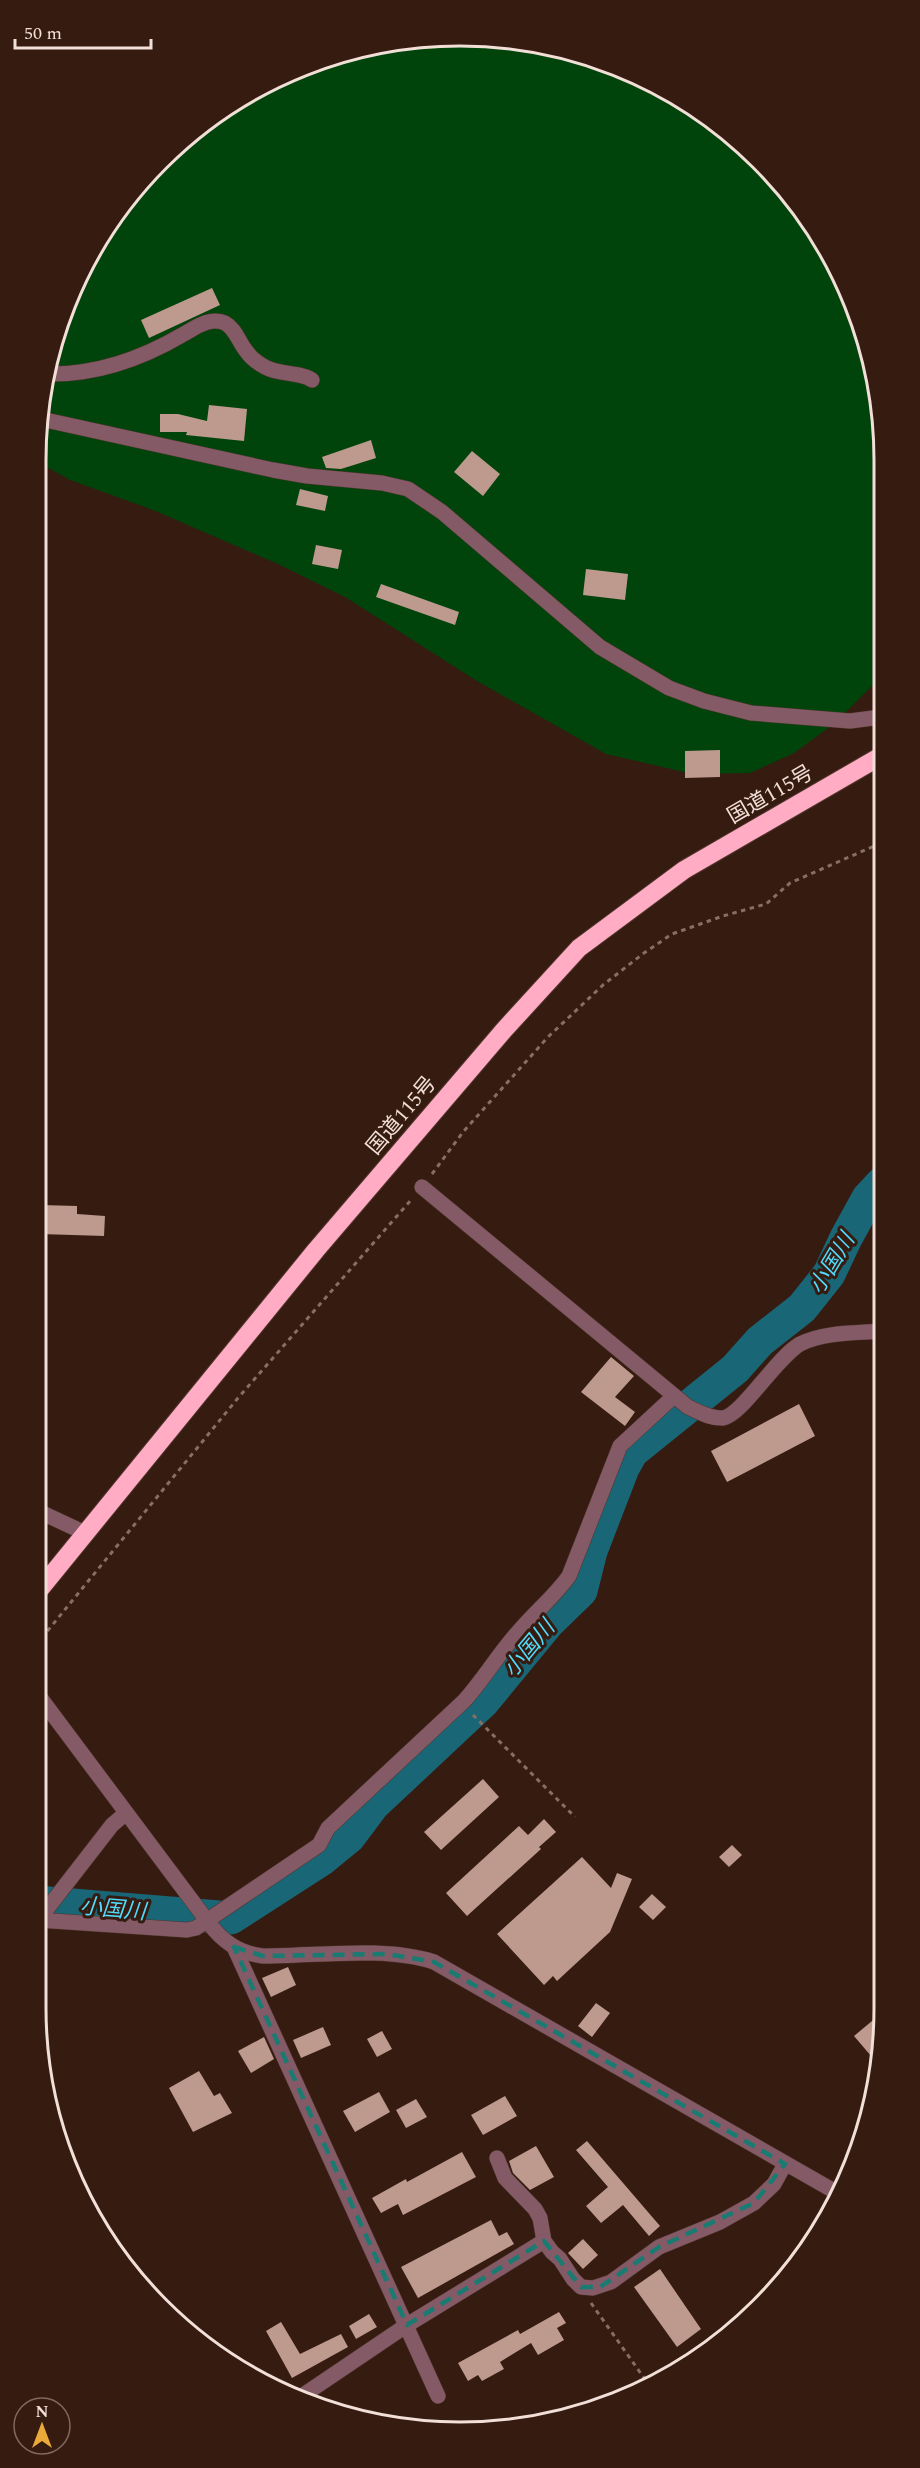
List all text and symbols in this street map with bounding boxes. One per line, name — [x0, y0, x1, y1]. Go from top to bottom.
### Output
scale bar — [15, 12, 152, 50]
text: 50 m — [24, 20, 62, 47]
street label: 国道115号 — [722, 757, 819, 832]
street label: 国道115号 — [359, 1069, 444, 1162]
water label: 小国川 — [801, 1225, 864, 1301]
water label: 小国川 — [495, 1612, 564, 1685]
water label: 小国川 — [79, 1890, 149, 1929]
north arrow — [12, 2396, 72, 2456]
text: N — [35, 2400, 49, 2424]

